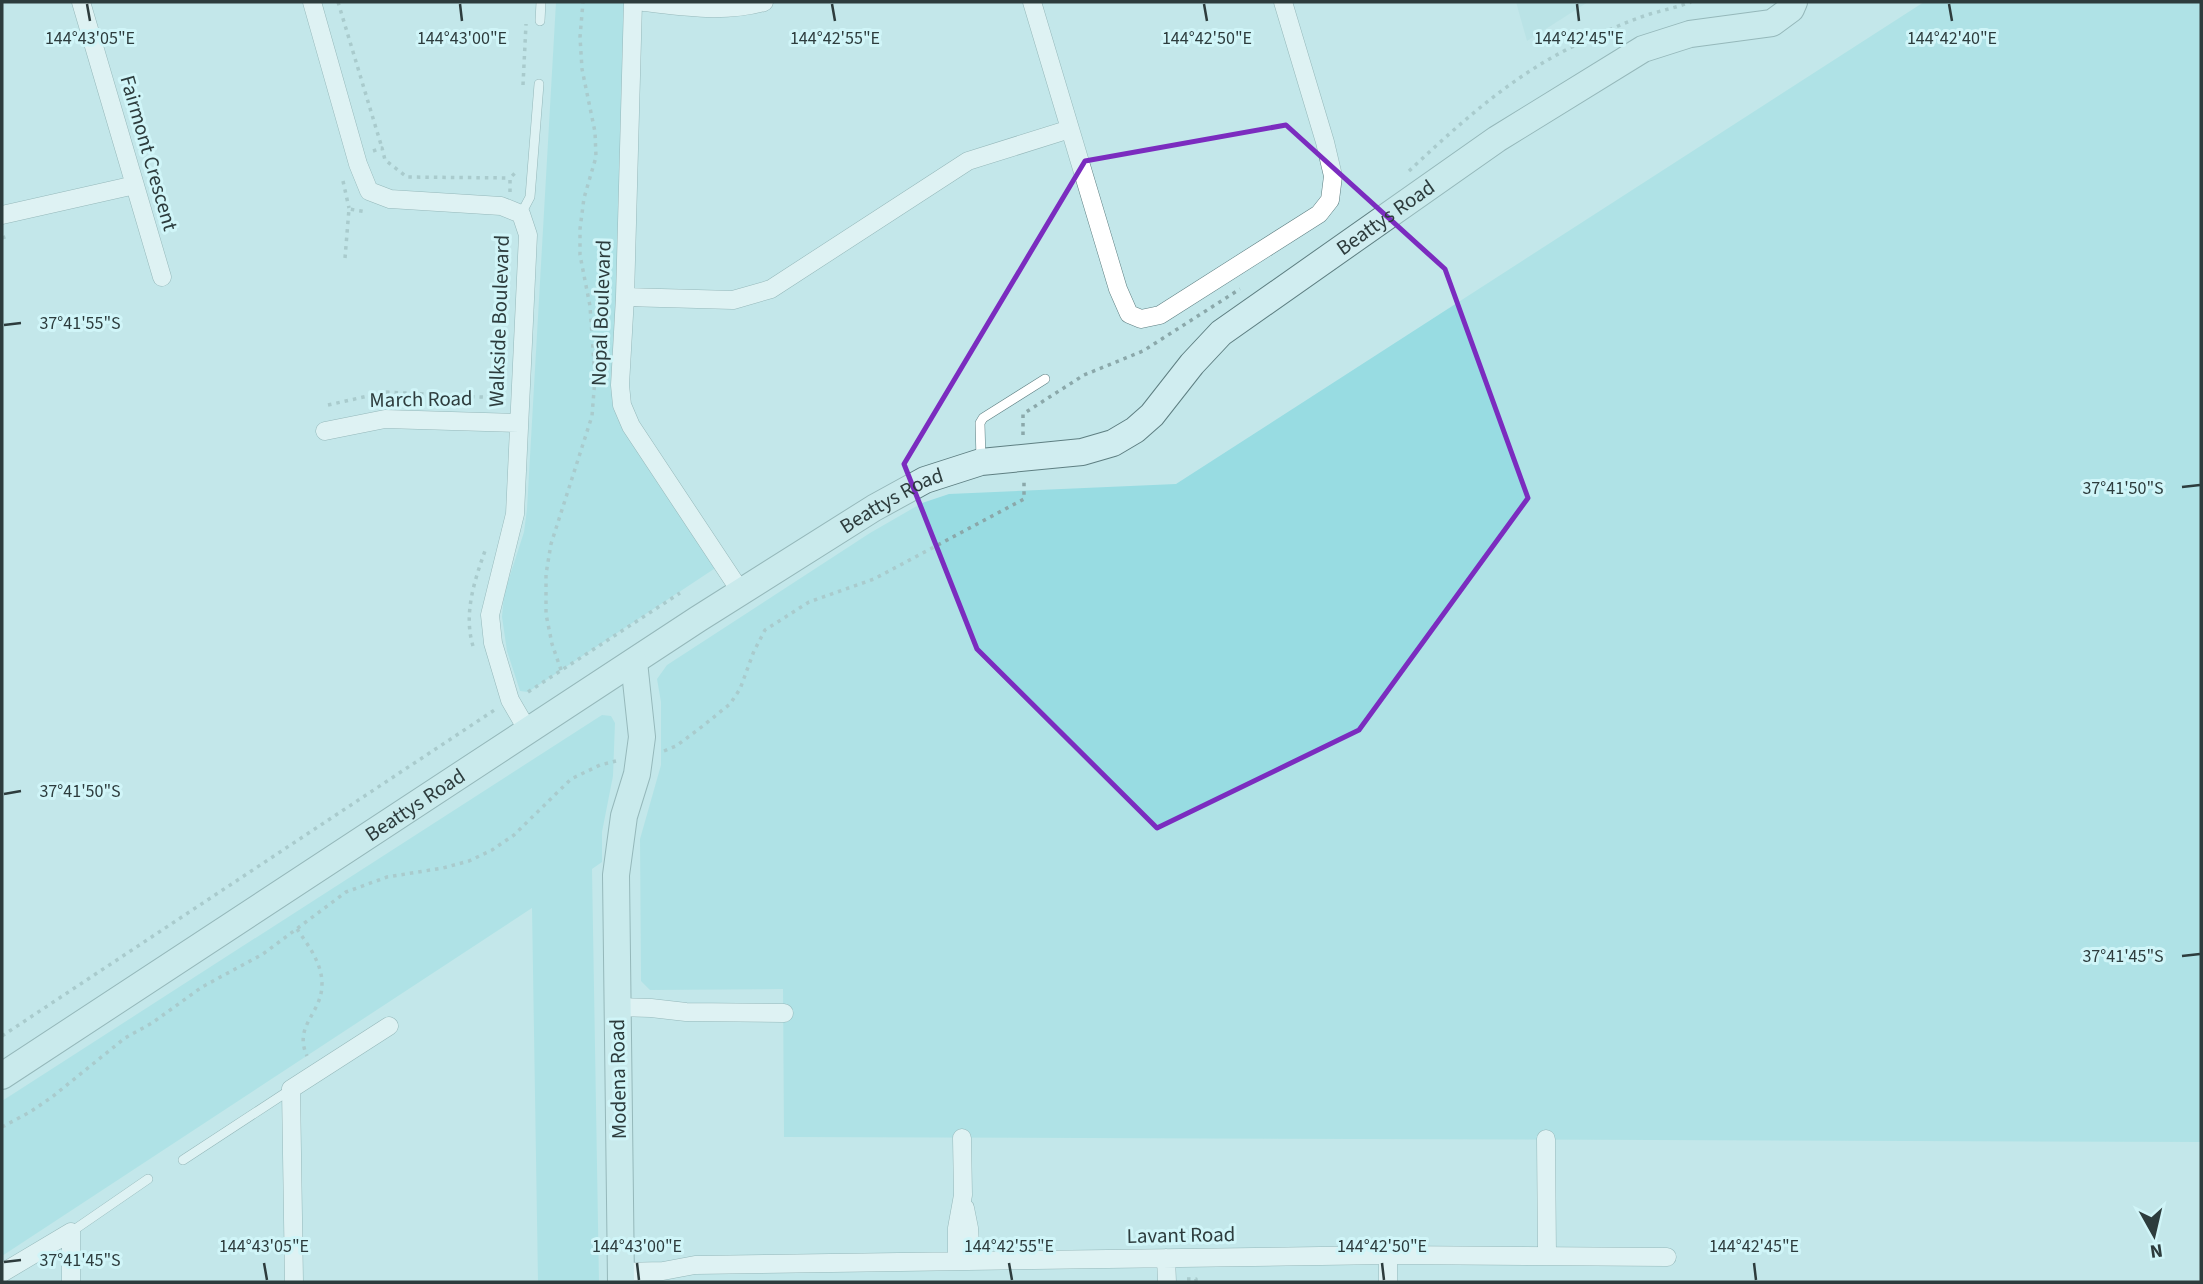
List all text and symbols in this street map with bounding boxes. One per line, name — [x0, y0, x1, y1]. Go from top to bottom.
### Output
text: 144°43'05"E — [45, 26, 135, 51]
text: 144°43'00"E — [417, 26, 507, 51]
text: 144°42'55"E — [790, 26, 880, 51]
text: 144°42'50"E — [1162, 26, 1252, 51]
text: 144°42'45"E — [1534, 26, 1624, 51]
text: 144°42'40"E — [1907, 26, 1997, 51]
street label: Fairmont Crescent — [112, 72, 186, 234]
street label: Beattys Road — [1330, 172, 1441, 263]
street label: Walkside Boulevard — [481, 234, 517, 408]
street label: Nopal Boulevard — [583, 239, 619, 387]
text: 37°41'55"S — [39, 311, 121, 336]
street label: March Road — [369, 383, 473, 415]
street label: Beattys Road — [834, 460, 947, 541]
text: 37°41'50"S — [2082, 476, 2164, 501]
street label: Beattys Road — [359, 761, 471, 849]
text: 37°41'50"S — [39, 779, 121, 804]
text: 37°41'45"S — [2082, 944, 2164, 969]
street label: Modena Road — [602, 1019, 634, 1139]
north arrow — [2119, 1200, 2189, 1270]
street label: Lavant Road — [1126, 1219, 1236, 1251]
text: 144°43'05"E — [219, 1234, 309, 1259]
text: 144°43'00"E — [592, 1234, 682, 1259]
text: 144°42'55"E — [964, 1234, 1054, 1259]
text: 144°42'50"E — [1337, 1234, 1427, 1259]
text: 144°42'45"E — [1709, 1234, 1799, 1259]
text: N — [2148, 1236, 2164, 1265]
text: 37°41'45"S — [39, 1248, 121, 1273]

